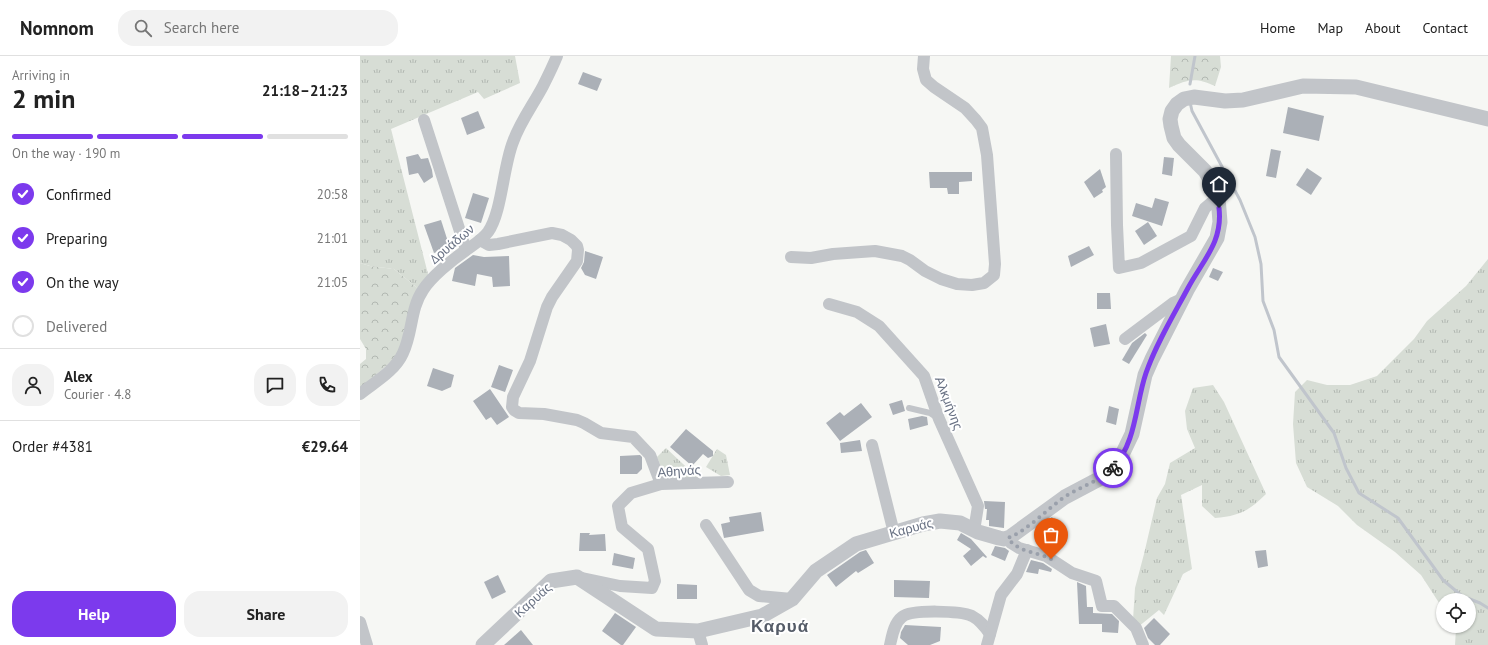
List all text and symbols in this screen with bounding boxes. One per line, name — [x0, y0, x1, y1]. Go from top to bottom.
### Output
search box — [118, 10, 398, 46]
text: Nomnom — [20, 16, 94, 40]
icon: search — [132, 17, 154, 39]
text: Search here — [164, 18, 240, 37]
text: Home — [1260, 19, 1295, 37]
text: Map — [1317, 19, 1343, 37]
text: About — [1365, 19, 1401, 37]
text: Contact — [1423, 19, 1468, 37]
text: Arriving in — [12, 67, 70, 84]
text: 21:18–21:23 — [262, 81, 348, 100]
text: 2 min — [12, 82, 75, 115]
text: On the way · 190 m — [12, 145, 120, 162]
pin — [1202, 167, 1236, 208]
icon: home — [1208, 173, 1230, 195]
icon: check — [12, 183, 34, 205]
text: Confirmed — [46, 185, 111, 204]
text: 20:58 — [317, 186, 348, 203]
street label: Δρυάδων — [426, 220, 478, 268]
icon: check — [12, 227, 34, 249]
text: Preparing — [46, 229, 108, 248]
text: 21:01 — [317, 230, 348, 247]
icon: check — [12, 271, 34, 293]
text: On the way — [46, 273, 119, 292]
text: 21:05 — [317, 274, 348, 291]
text: Delivered — [46, 317, 107, 336]
button: person — [12, 364, 54, 406]
button: chat — [254, 364, 296, 406]
button: phone — [306, 364, 348, 406]
text: Alex — [64, 367, 93, 386]
street label: Αλκμήνης — [931, 374, 967, 432]
text: Courier · 4.8 — [64, 386, 131, 403]
text: Order #4381 — [12, 437, 93, 456]
text: €29.64 — [302, 437, 348, 456]
courier — [1093, 448, 1133, 488]
icon: bike — [1102, 457, 1124, 479]
street label: Αθηνάς — [657, 461, 701, 481]
street label: Καρυάς — [887, 514, 935, 542]
pin — [1034, 518, 1068, 559]
icon: bag — [1040, 524, 1062, 546]
street label: Καρυάς — [511, 579, 555, 621]
button: Help — [12, 591, 176, 637]
button: Share — [184, 591, 348, 637]
map controls — [1436, 593, 1476, 633]
button: locate — [1436, 593, 1476, 633]
district label: Καρυά — [751, 615, 809, 637]

